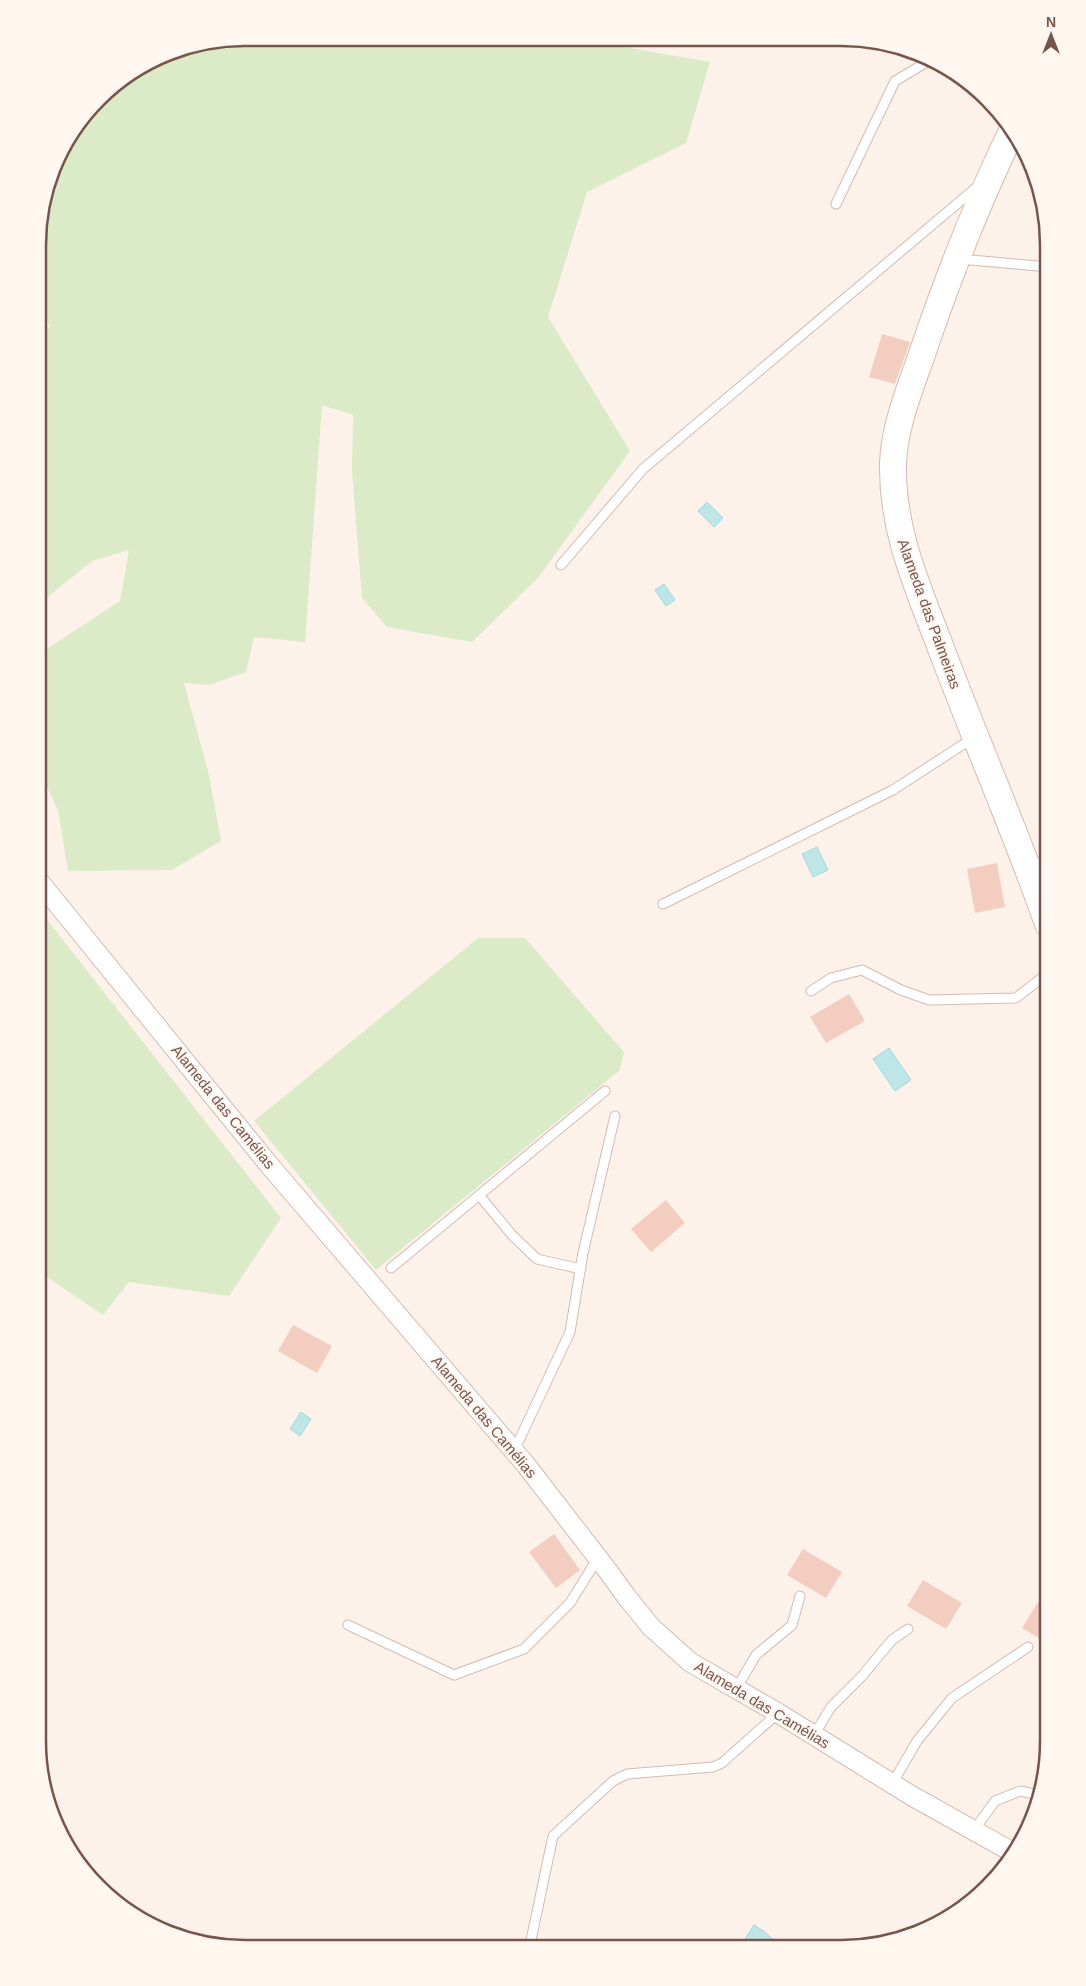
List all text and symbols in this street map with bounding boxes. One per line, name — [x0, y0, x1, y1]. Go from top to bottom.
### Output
north arrow — [1026, 10, 1076, 60]
text: N — [1046, 14, 1056, 30]
street label: Alameda das Palmeiras — [894, 536, 965, 691]
street label: Alameda das Camélias — [168, 1041, 279, 1172]
street label: Alameda das Camélias — [428, 1352, 540, 1481]
street label: Alameda das Camélias — [692, 1658, 833, 1752]

